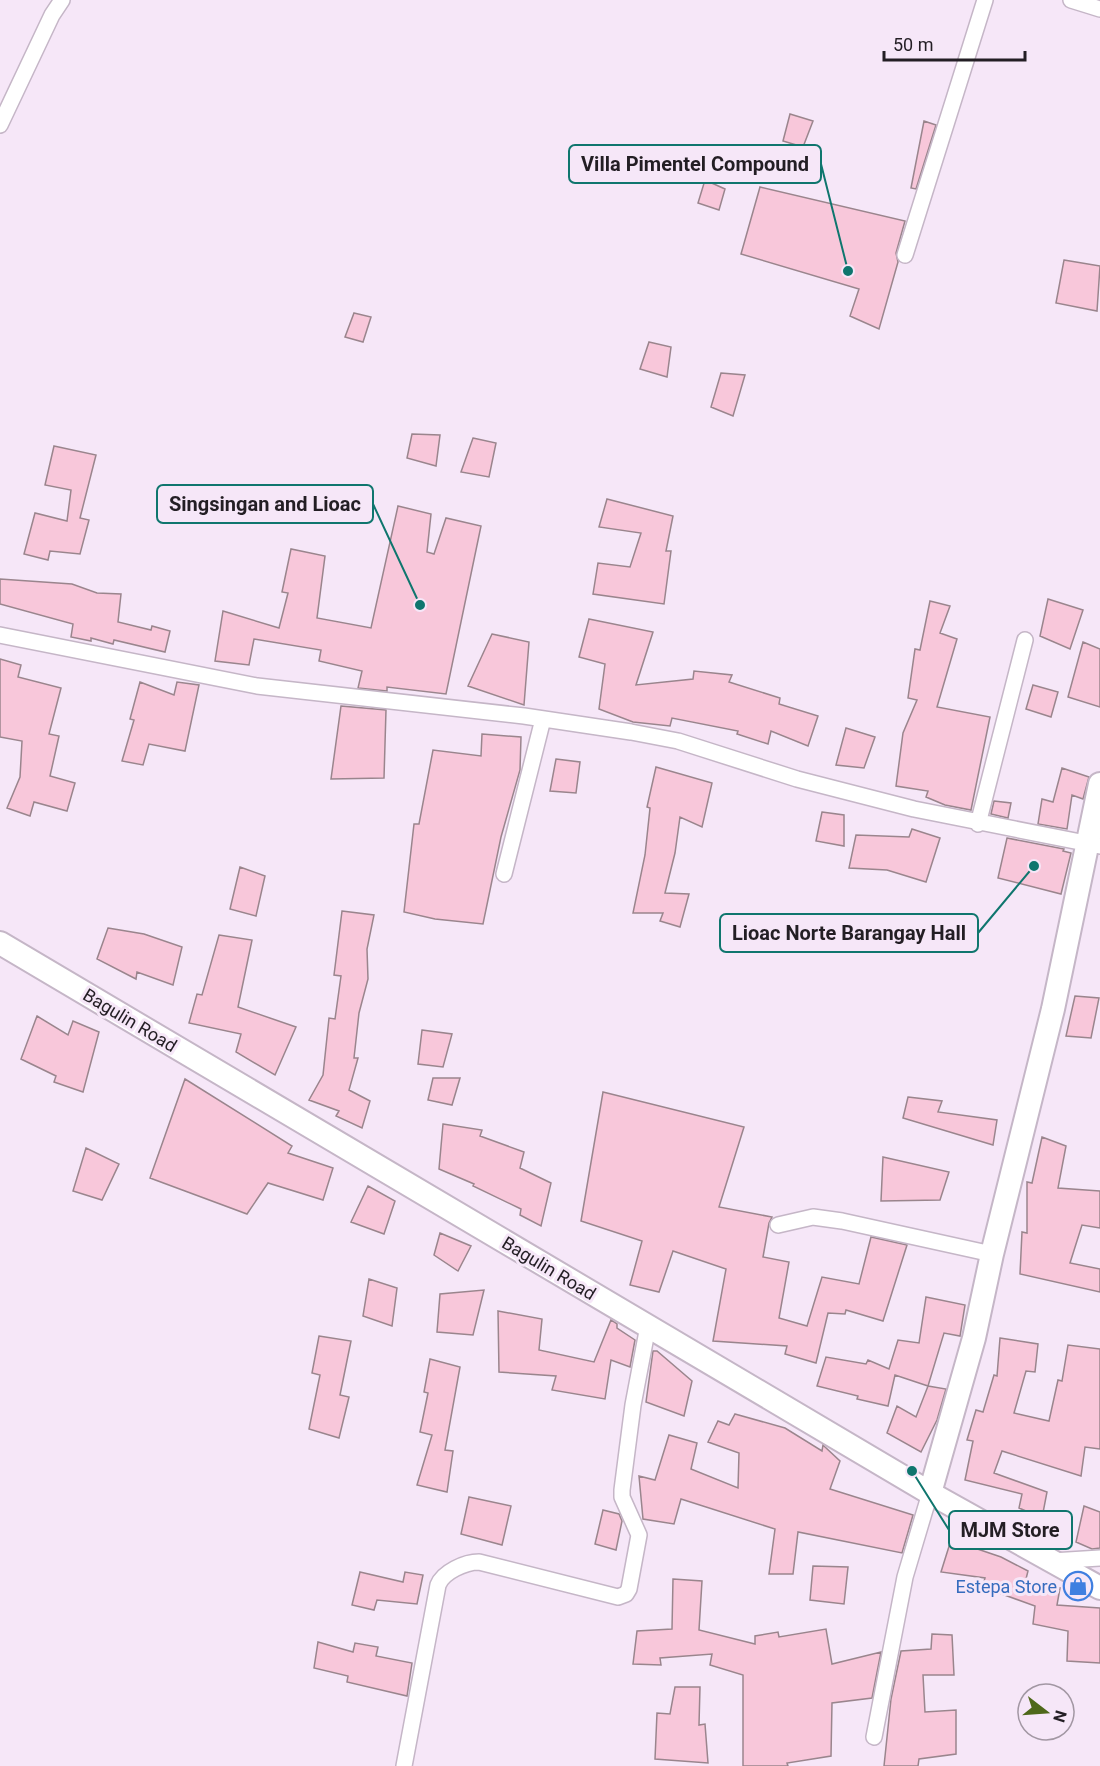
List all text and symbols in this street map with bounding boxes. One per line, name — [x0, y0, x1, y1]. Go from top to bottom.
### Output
scale bar — [884, 24, 1025, 62]
text: 50 m — [893, 34, 933, 55]
callout: Villa Pimentel Compound — [569, 145, 821, 183]
text: Villa Pimentel Compound — [581, 152, 809, 176]
callout: Singsingan and Lioac — [157, 485, 373, 523]
text: Singsingan and Lioac — [169, 492, 361, 516]
callout: Lioac Norte Barangay Hall — [720, 914, 978, 952]
text: Lioac Norte Barangay Hall — [732, 921, 966, 945]
street label: Bagulin Road — [79, 984, 181, 1056]
street label: Bagulin Road — [498, 1232, 600, 1304]
callout: MJM Store — [949, 1511, 1072, 1549]
text: MJM Store — [960, 1518, 1060, 1542]
shop icon: Estepa Store — [1062, 1570, 1094, 1602]
place label: Estepa Store — [956, 1576, 1057, 1597]
north arrow — [1016, 1682, 1076, 1742]
text: N — [1049, 1708, 1071, 1724]

